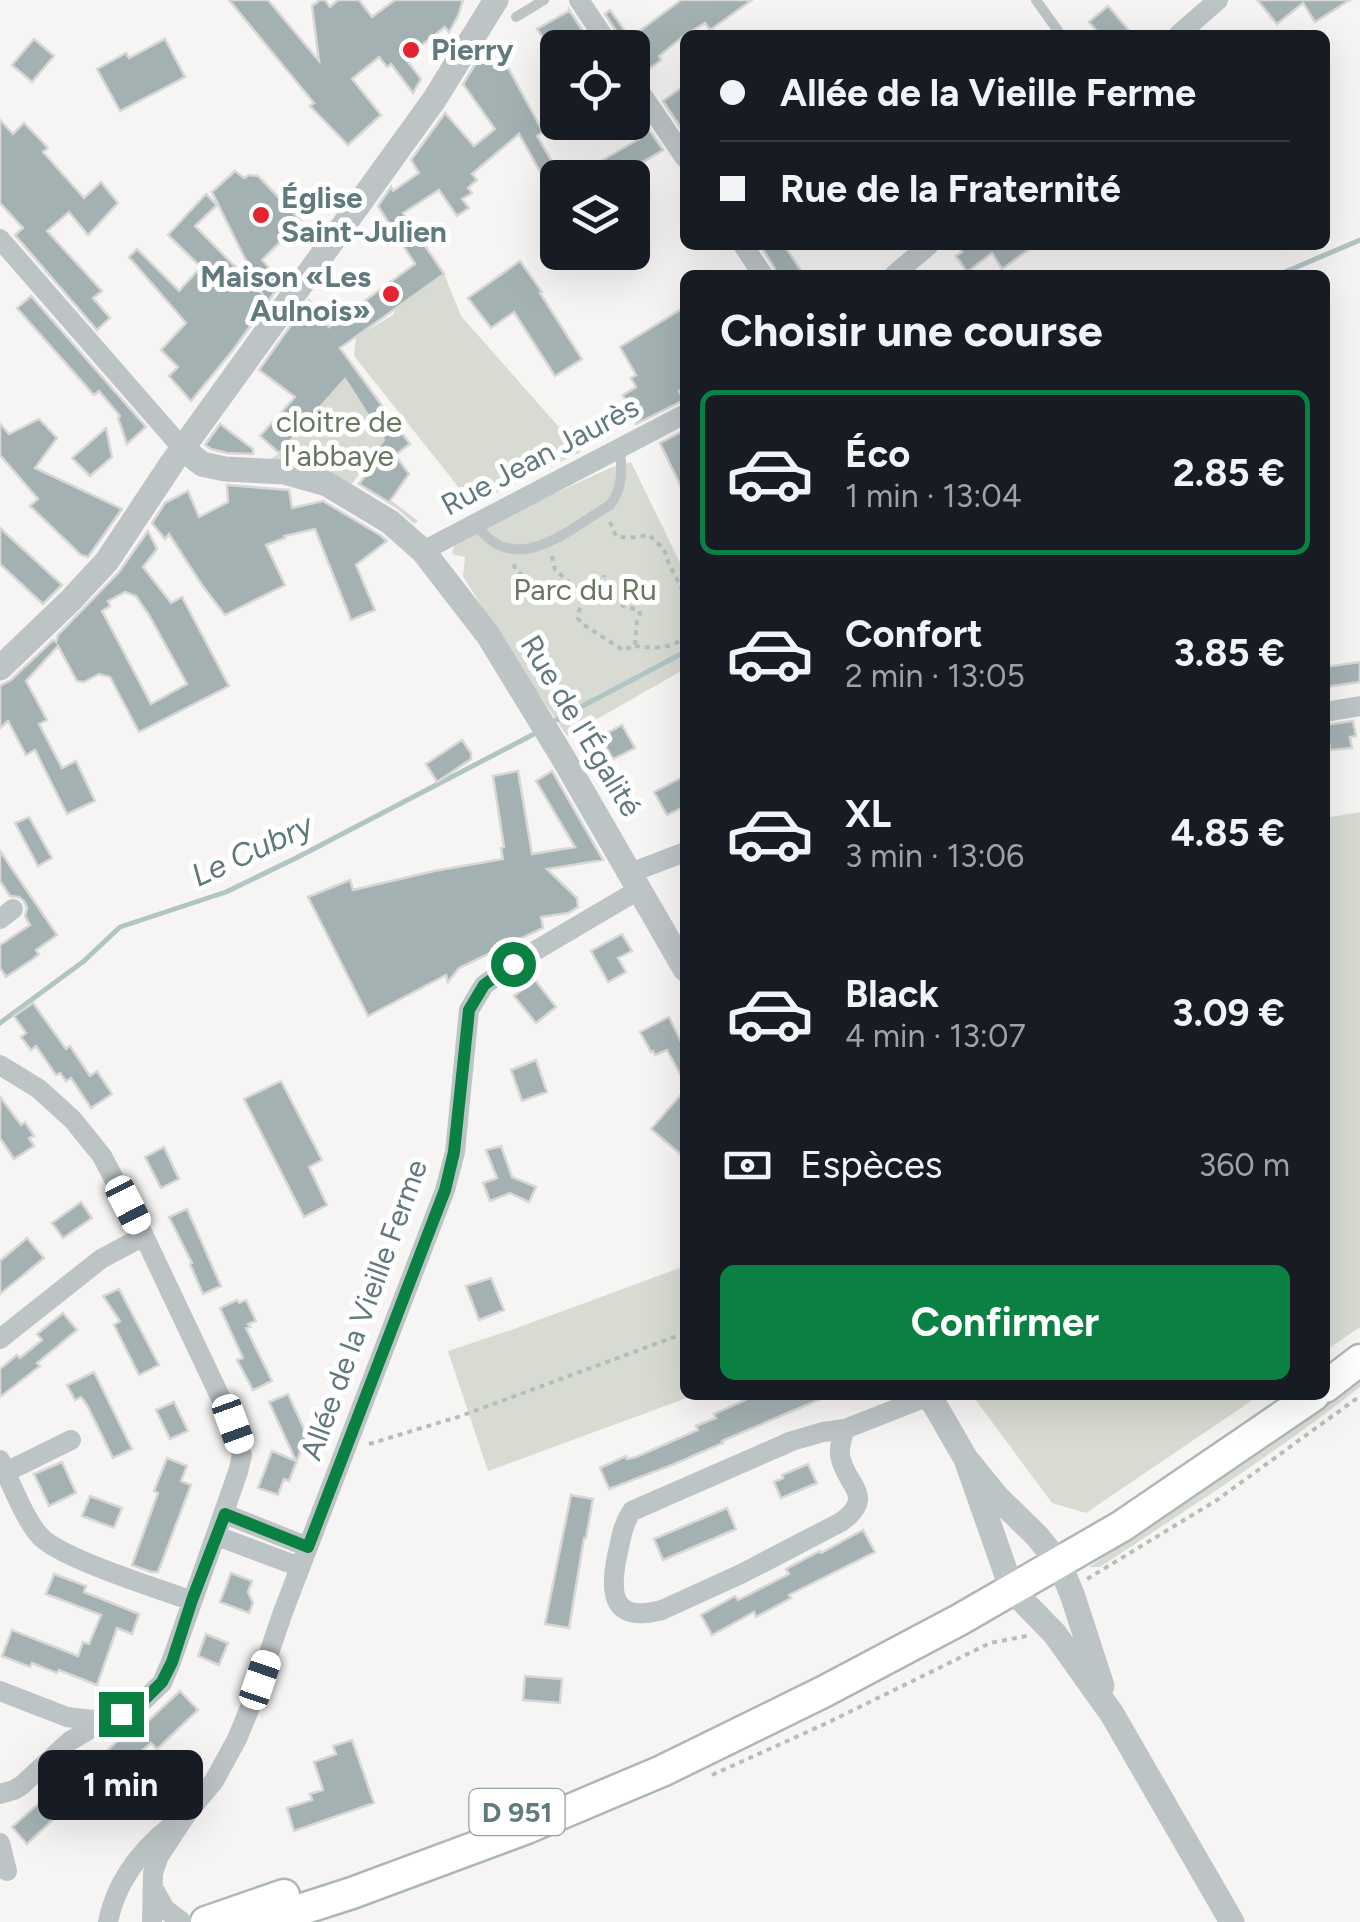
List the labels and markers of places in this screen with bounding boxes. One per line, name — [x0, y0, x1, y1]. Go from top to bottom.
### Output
place label: Pierry — [431, 31, 514, 68]
marker: Pierry — [400, 39, 422, 61]
place label: Église Saint-Julien — [281, 179, 447, 250]
marker: Église Saint-Julien — [250, 204, 272, 226]
place label: Maison «Les Aulnois» — [200, 258, 371, 329]
marker: Maison «Les Aulnois» — [380, 283, 402, 305]

